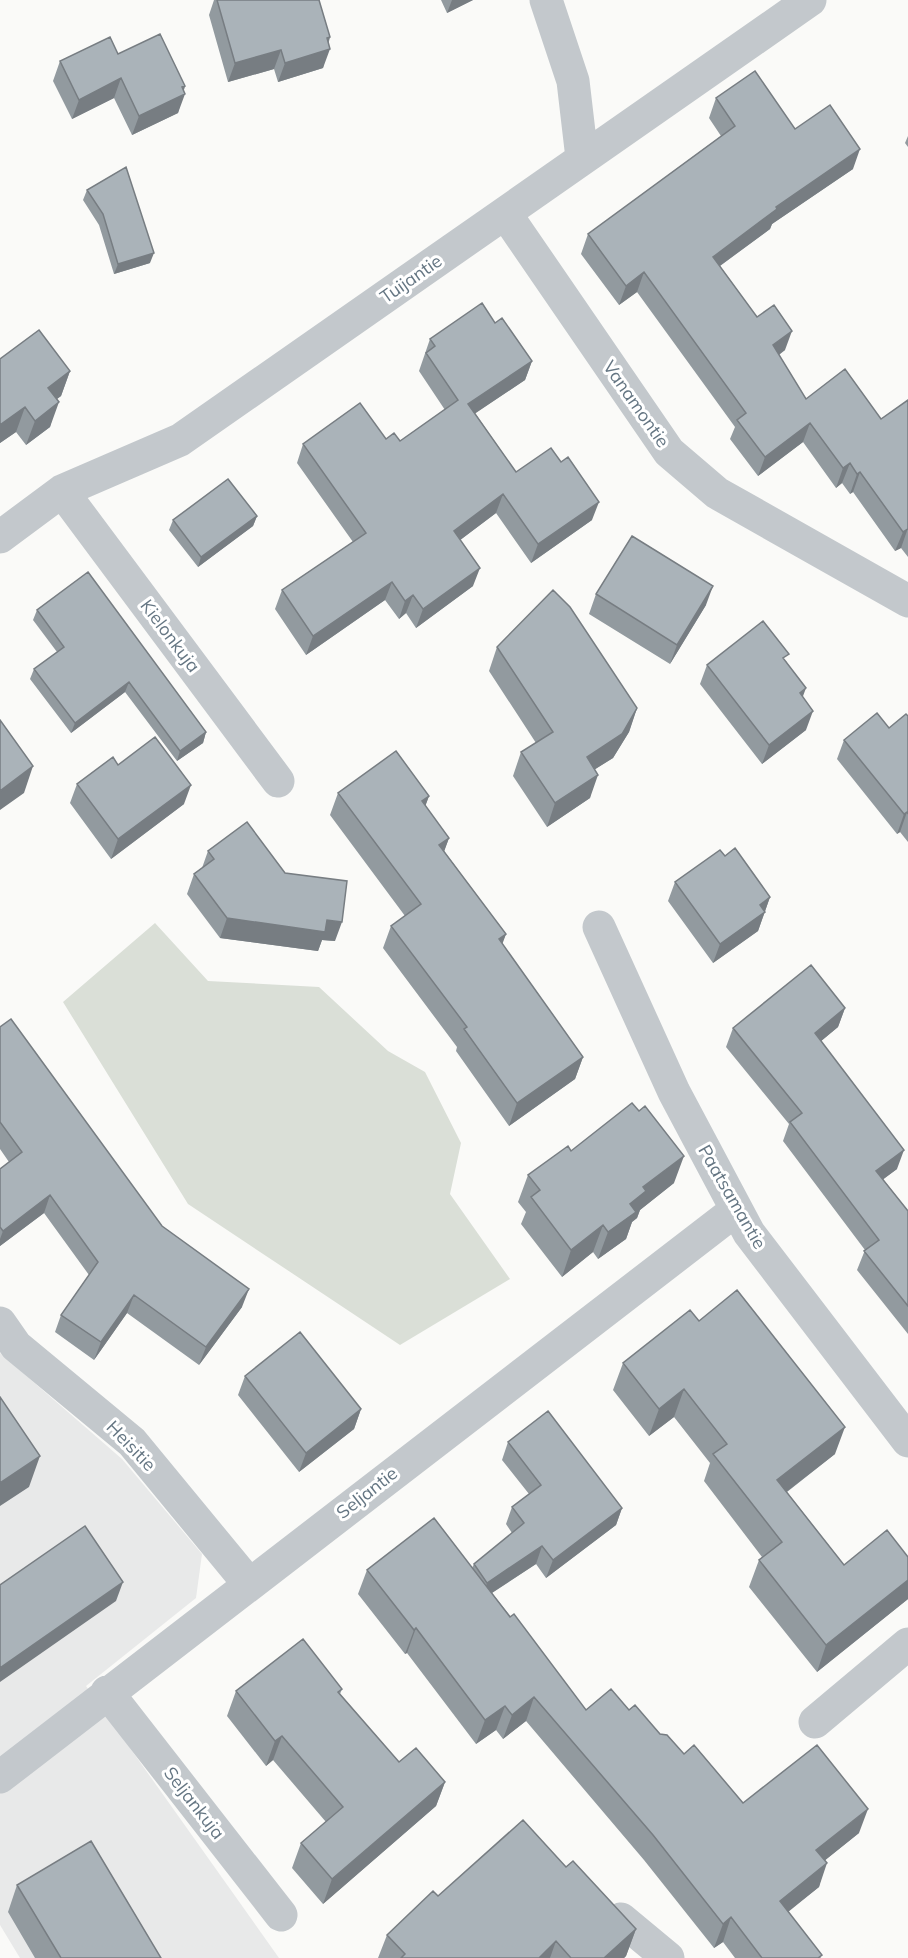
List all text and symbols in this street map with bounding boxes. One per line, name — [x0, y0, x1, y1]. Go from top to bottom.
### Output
street label: Tuijantie — [375, 249, 446, 308]
street label: Vanamontie — [598, 356, 675, 452]
street label: Kielonkuja — [136, 595, 205, 677]
street label: Paatsamantie — [693, 1141, 772, 1253]
street label: Heisitie — [102, 1416, 161, 1476]
street label: Seljantie — [332, 1462, 402, 1524]
street label: Seljankuja — [159, 1762, 230, 1844]

